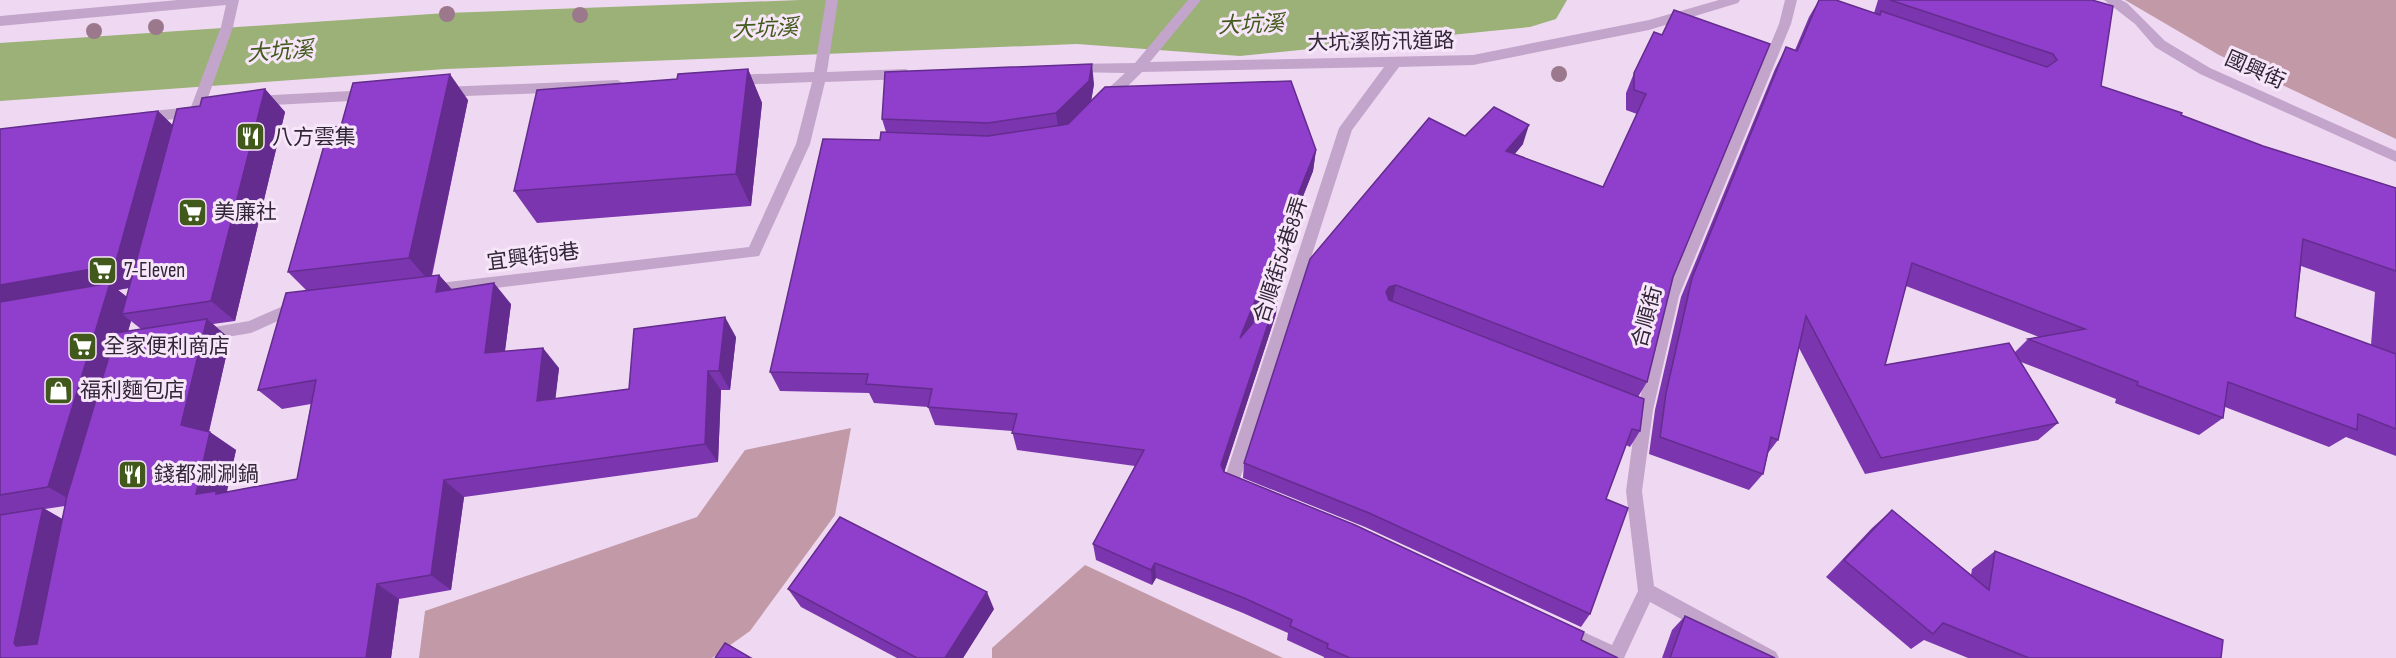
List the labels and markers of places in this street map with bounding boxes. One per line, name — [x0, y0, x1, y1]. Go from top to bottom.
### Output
restaurant icon: 八方雲集 — [235, 121, 267, 153]
place label: 八方雲集 — [272, 125, 356, 150]
supermarket icon: 美廉社 — [177, 196, 209, 228]
place label: 美廉社 — [214, 200, 277, 225]
supermarket icon: 7-Eleven — [87, 254, 119, 286]
place label: 7-Eleven — [124, 258, 185, 283]
supermarket icon: 全家便利商店 — [67, 330, 99, 362]
place label: 全家便利商店 — [104, 334, 230, 359]
shop icon: 福利麵包店 — [43, 374, 75, 406]
place label: 福利麵包店 — [80, 378, 185, 403]
restaurant icon: 錢都涮涮鍋 — [117, 458, 149, 490]
place label: 錢都涮涮鍋 — [154, 462, 259, 487]

